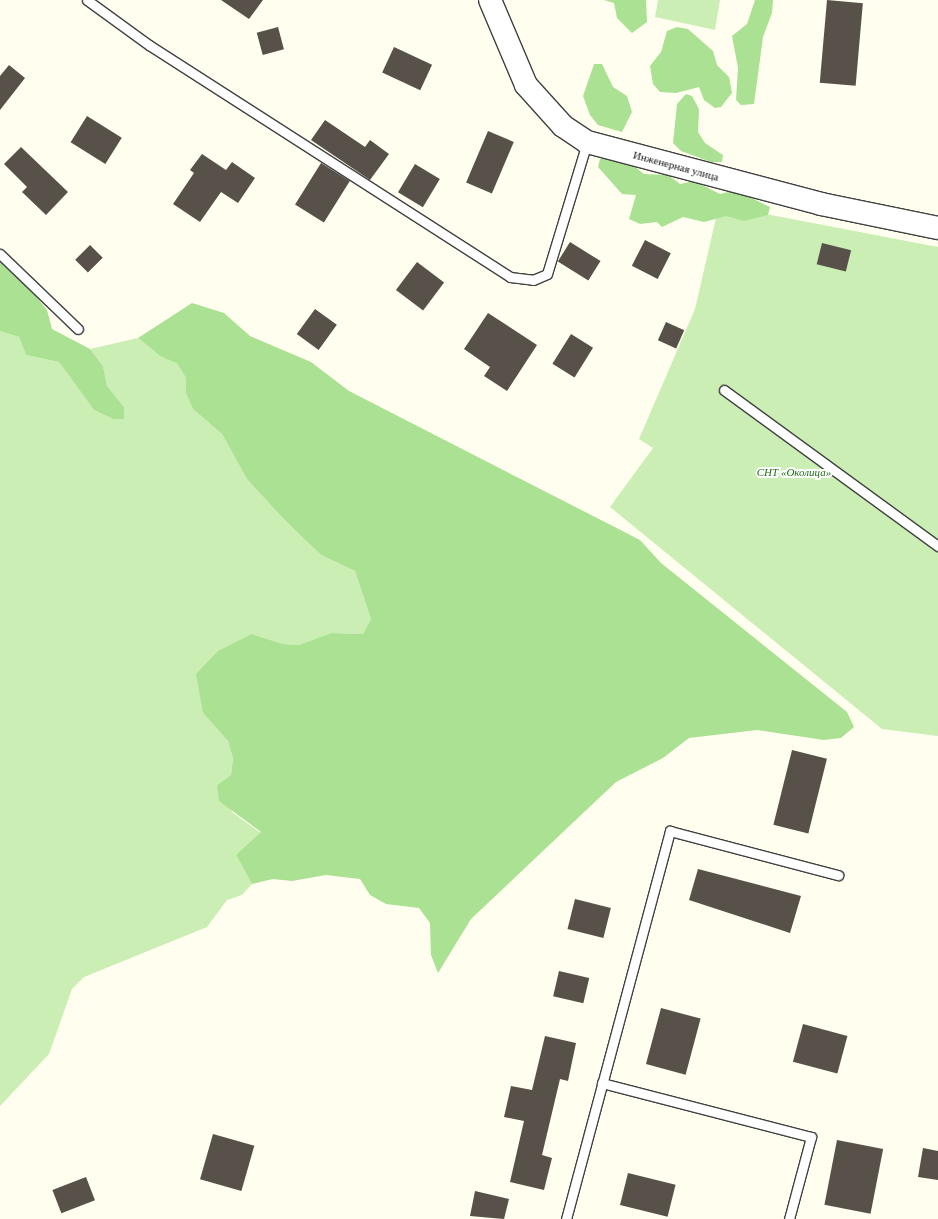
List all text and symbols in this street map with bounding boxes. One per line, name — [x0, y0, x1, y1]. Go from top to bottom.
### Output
street label: Инженерная улица — [632, 148, 720, 184]
park label: СНТ «Околица» — [757, 465, 831, 479]

